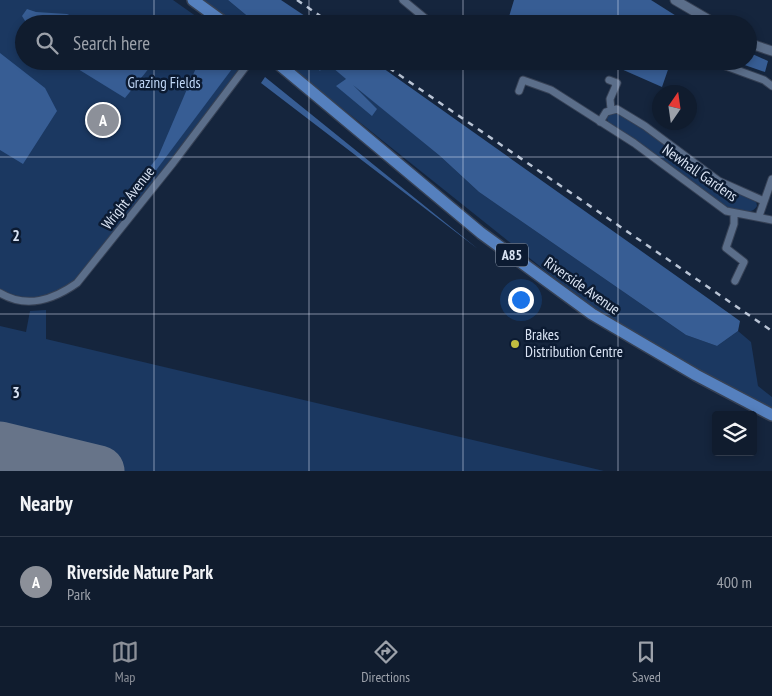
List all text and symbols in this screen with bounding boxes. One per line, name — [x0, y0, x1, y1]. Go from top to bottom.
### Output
search box — [15, 15, 757, 70]
icon: search — [33, 29, 61, 57]
text: Search here — [73, 31, 150, 55]
park label: Grazing Fields — [127, 73, 201, 92]
north arrow — [652, 85, 697, 130]
pin: A — [87, 101, 119, 139]
street label: Newhall Gardens — [659, 140, 742, 205]
street label: Wright Avenue — [97, 162, 158, 233]
text: 2 — [12, 225, 20, 245]
road number: A85 — [496, 244, 528, 266]
street label: Riverside Avenue — [541, 252, 624, 319]
your location — [508, 287, 534, 313]
place label: Brakes Distribution Centre — [525, 325, 623, 361]
marker: Brakes Distribution Centre — [509, 338, 521, 350]
text: 3 — [12, 382, 20, 402]
map controls — [712, 411, 757, 456]
button: layers — [712, 411, 757, 456]
text: Nearby — [20, 490, 73, 517]
text: Riverside Nature Park — [67, 560, 213, 584]
text: A — [32, 572, 40, 592]
text: 400 m — [717, 572, 752, 592]
text: Park — [67, 584, 91, 604]
tab: Map — [111, 638, 139, 686]
tab: Directions — [361, 638, 410, 686]
tab: Saved — [632, 638, 661, 686]

